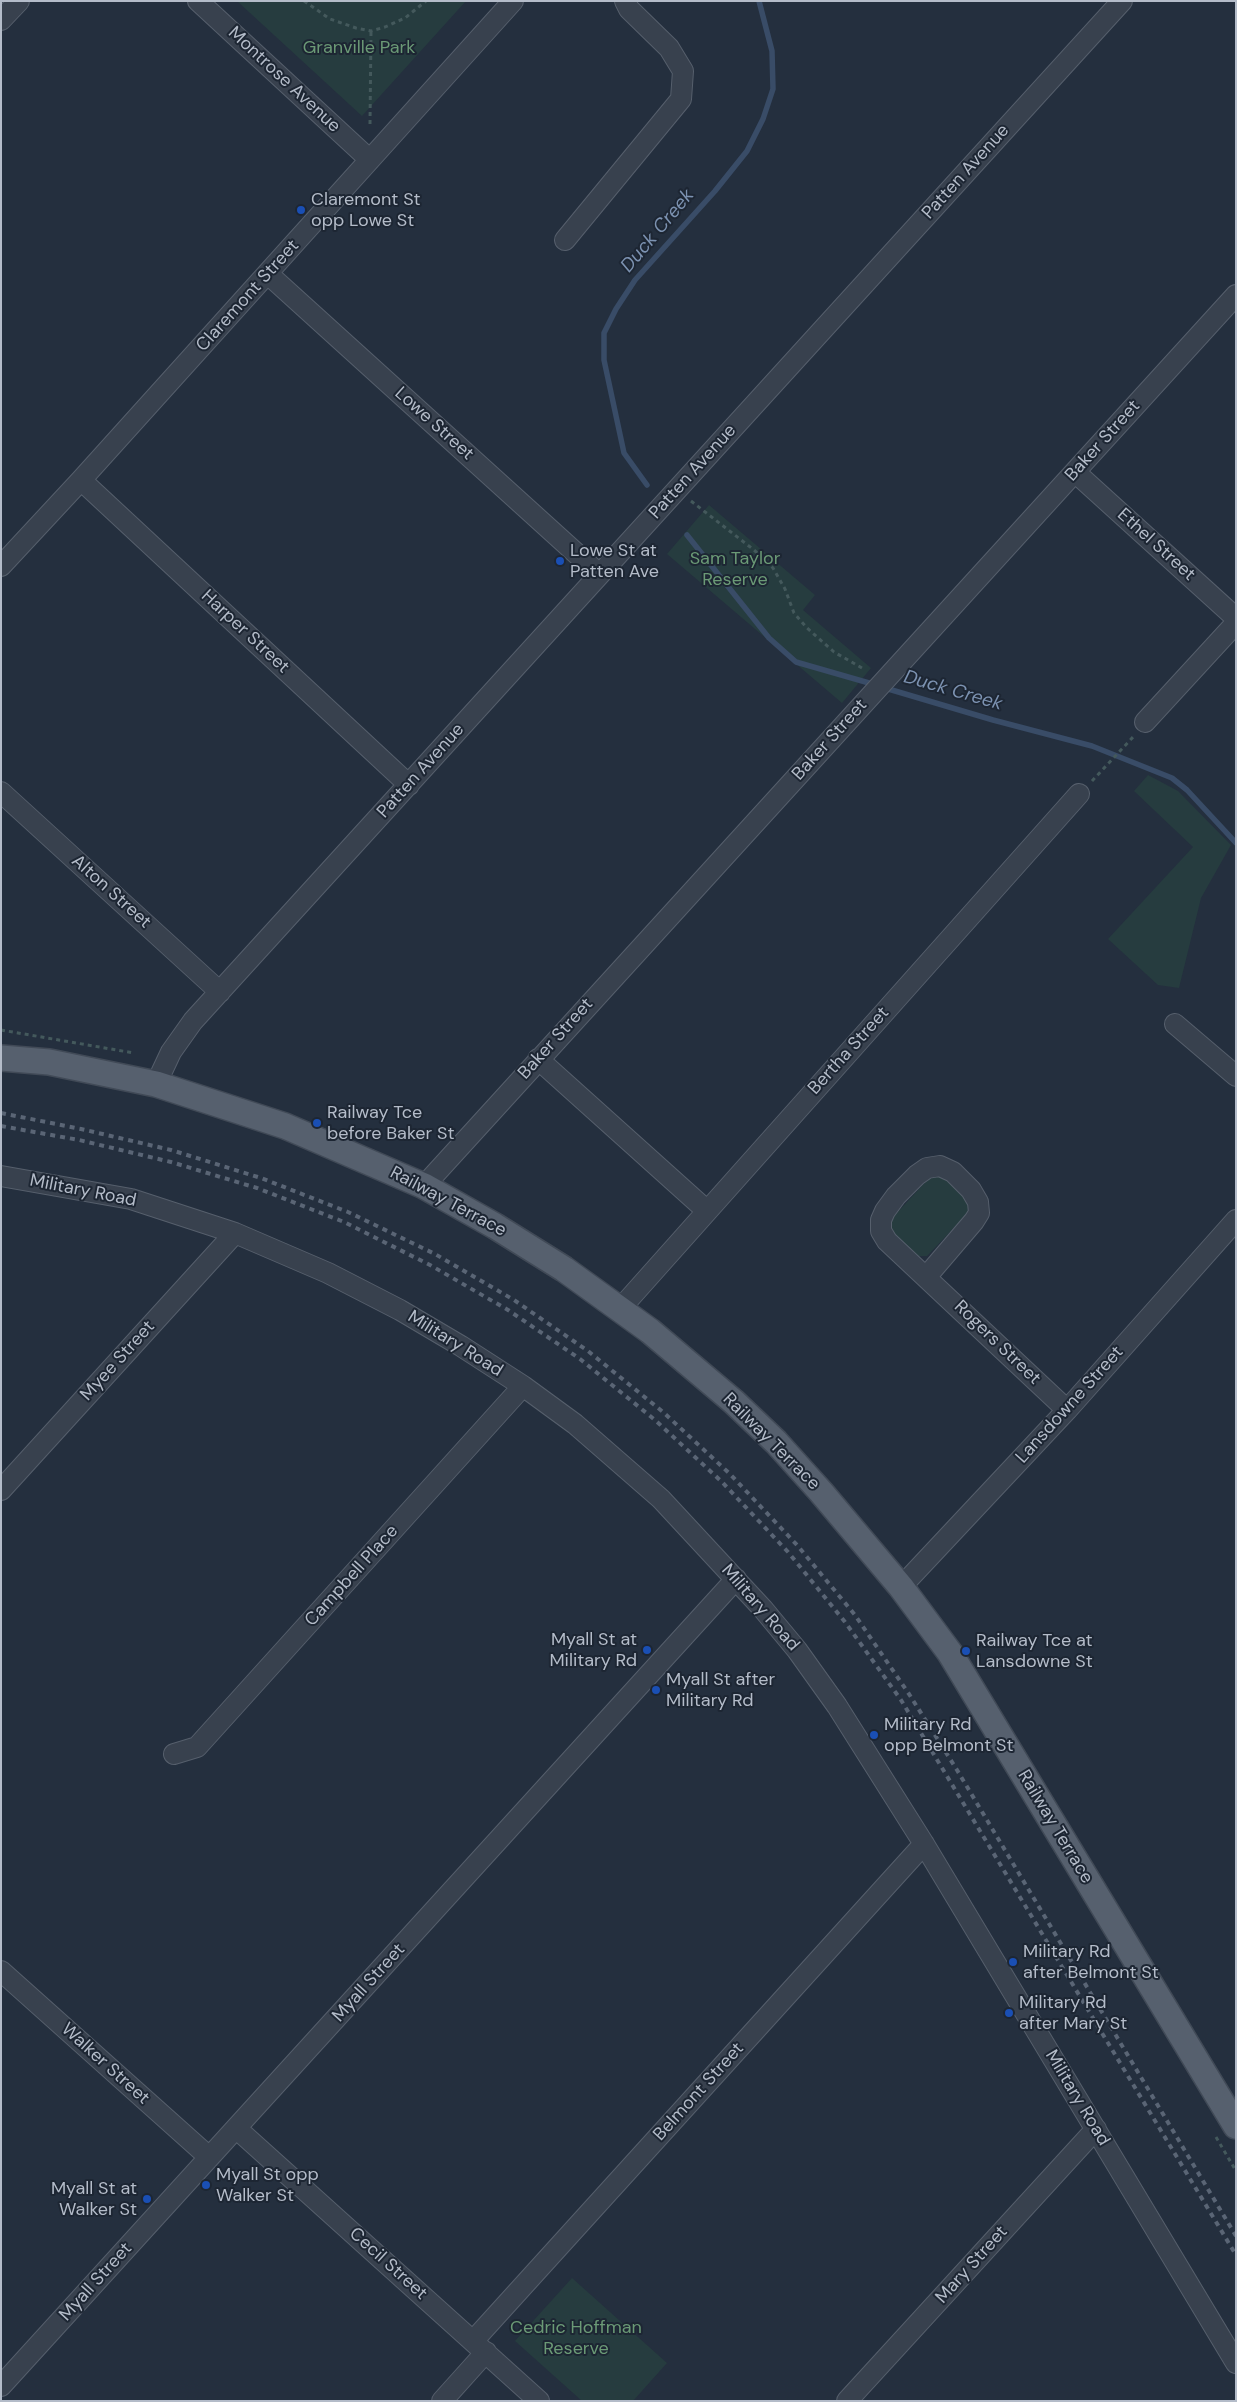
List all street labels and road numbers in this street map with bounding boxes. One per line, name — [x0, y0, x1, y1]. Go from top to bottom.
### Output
street label: Montrose Avenue — [223, 23, 345, 137]
street label: Patten Avenue — [918, 120, 1014, 224]
street label: Claremont Street — [192, 236, 304, 356]
street label: Lowe Street — [390, 383, 478, 465]
street label: Baker Street — [1061, 396, 1145, 486]
street label: Patten Avenue — [645, 420, 741, 524]
street label: Ethel Street — [1113, 504, 1199, 586]
street label: Harper Street — [196, 586, 294, 678]
street label: Baker Street — [788, 695, 872, 785]
street label: Patten Avenue — [373, 719, 469, 823]
street label: Alton Street — [67, 851, 155, 933]
street label: Baker Street — [514, 994, 598, 1084]
street label: Bertha Street — [804, 1003, 894, 1099]
street label: Railway Terrace — [386, 1162, 510, 1242]
street label: Military Road — [28, 1170, 138, 1212]
street label: Rogers Street — [949, 1296, 1045, 1390]
street label: Military Road — [403, 1306, 507, 1382]
street label: Myee Street — [76, 1316, 160, 1406]
street label: Lansdowne Street — [1012, 1342, 1128, 1468]
street label: Railway Terrace — [718, 1389, 824, 1495]
street label: Campbell Place — [301, 1521, 403, 1631]
street label: Military Road — [716, 1560, 804, 1656]
street label: Railway Terrace — [1013, 1766, 1097, 1888]
street label: Myall Street — [328, 1939, 410, 2027]
street label: Walker Street — [56, 2019, 154, 2109]
street label: Belmont Street — [649, 2038, 749, 2146]
street label: Military Road — [1040, 2046, 1114, 2150]
street label: Mary Street — [931, 2222, 1013, 2308]
street label: Cecil Street — [345, 2223, 431, 2305]
street label: Myall Street — [55, 2238, 137, 2326]

